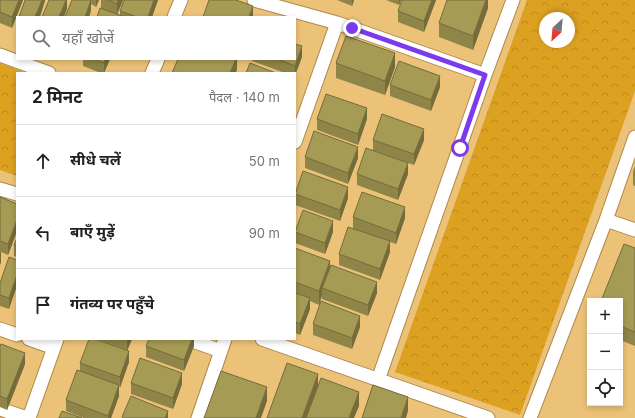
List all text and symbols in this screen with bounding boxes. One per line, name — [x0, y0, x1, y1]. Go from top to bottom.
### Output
north arrow — [539, 12, 575, 48]
search box — [16, 16, 296, 60]
route end — [343, 19, 361, 37]
icon: search — [30, 27, 52, 49]
text: यहाँ खोजें — [62, 28, 114, 47]
text: 2 मिनट — [32, 87, 82, 107]
text: पैदल · 140 m — [209, 89, 280, 105]
route start — [451, 139, 469, 157]
icon: ahead — [32, 150, 54, 172]
text: सीधे चलें — [70, 150, 121, 169]
text: 50 m — [249, 153, 280, 169]
icon: left — [32, 222, 54, 244]
text: बाएँ मुड़ें — [70, 222, 115, 241]
text: 90 m — [249, 225, 280, 241]
icon: arrive — [32, 294, 54, 316]
text: गंतव्य पर पहुँचे — [70, 294, 154, 313]
map controls — [587, 298, 623, 406]
button: + — [587, 298, 623, 334]
button: − — [587, 334, 623, 370]
button: locate — [587, 370, 623, 406]

